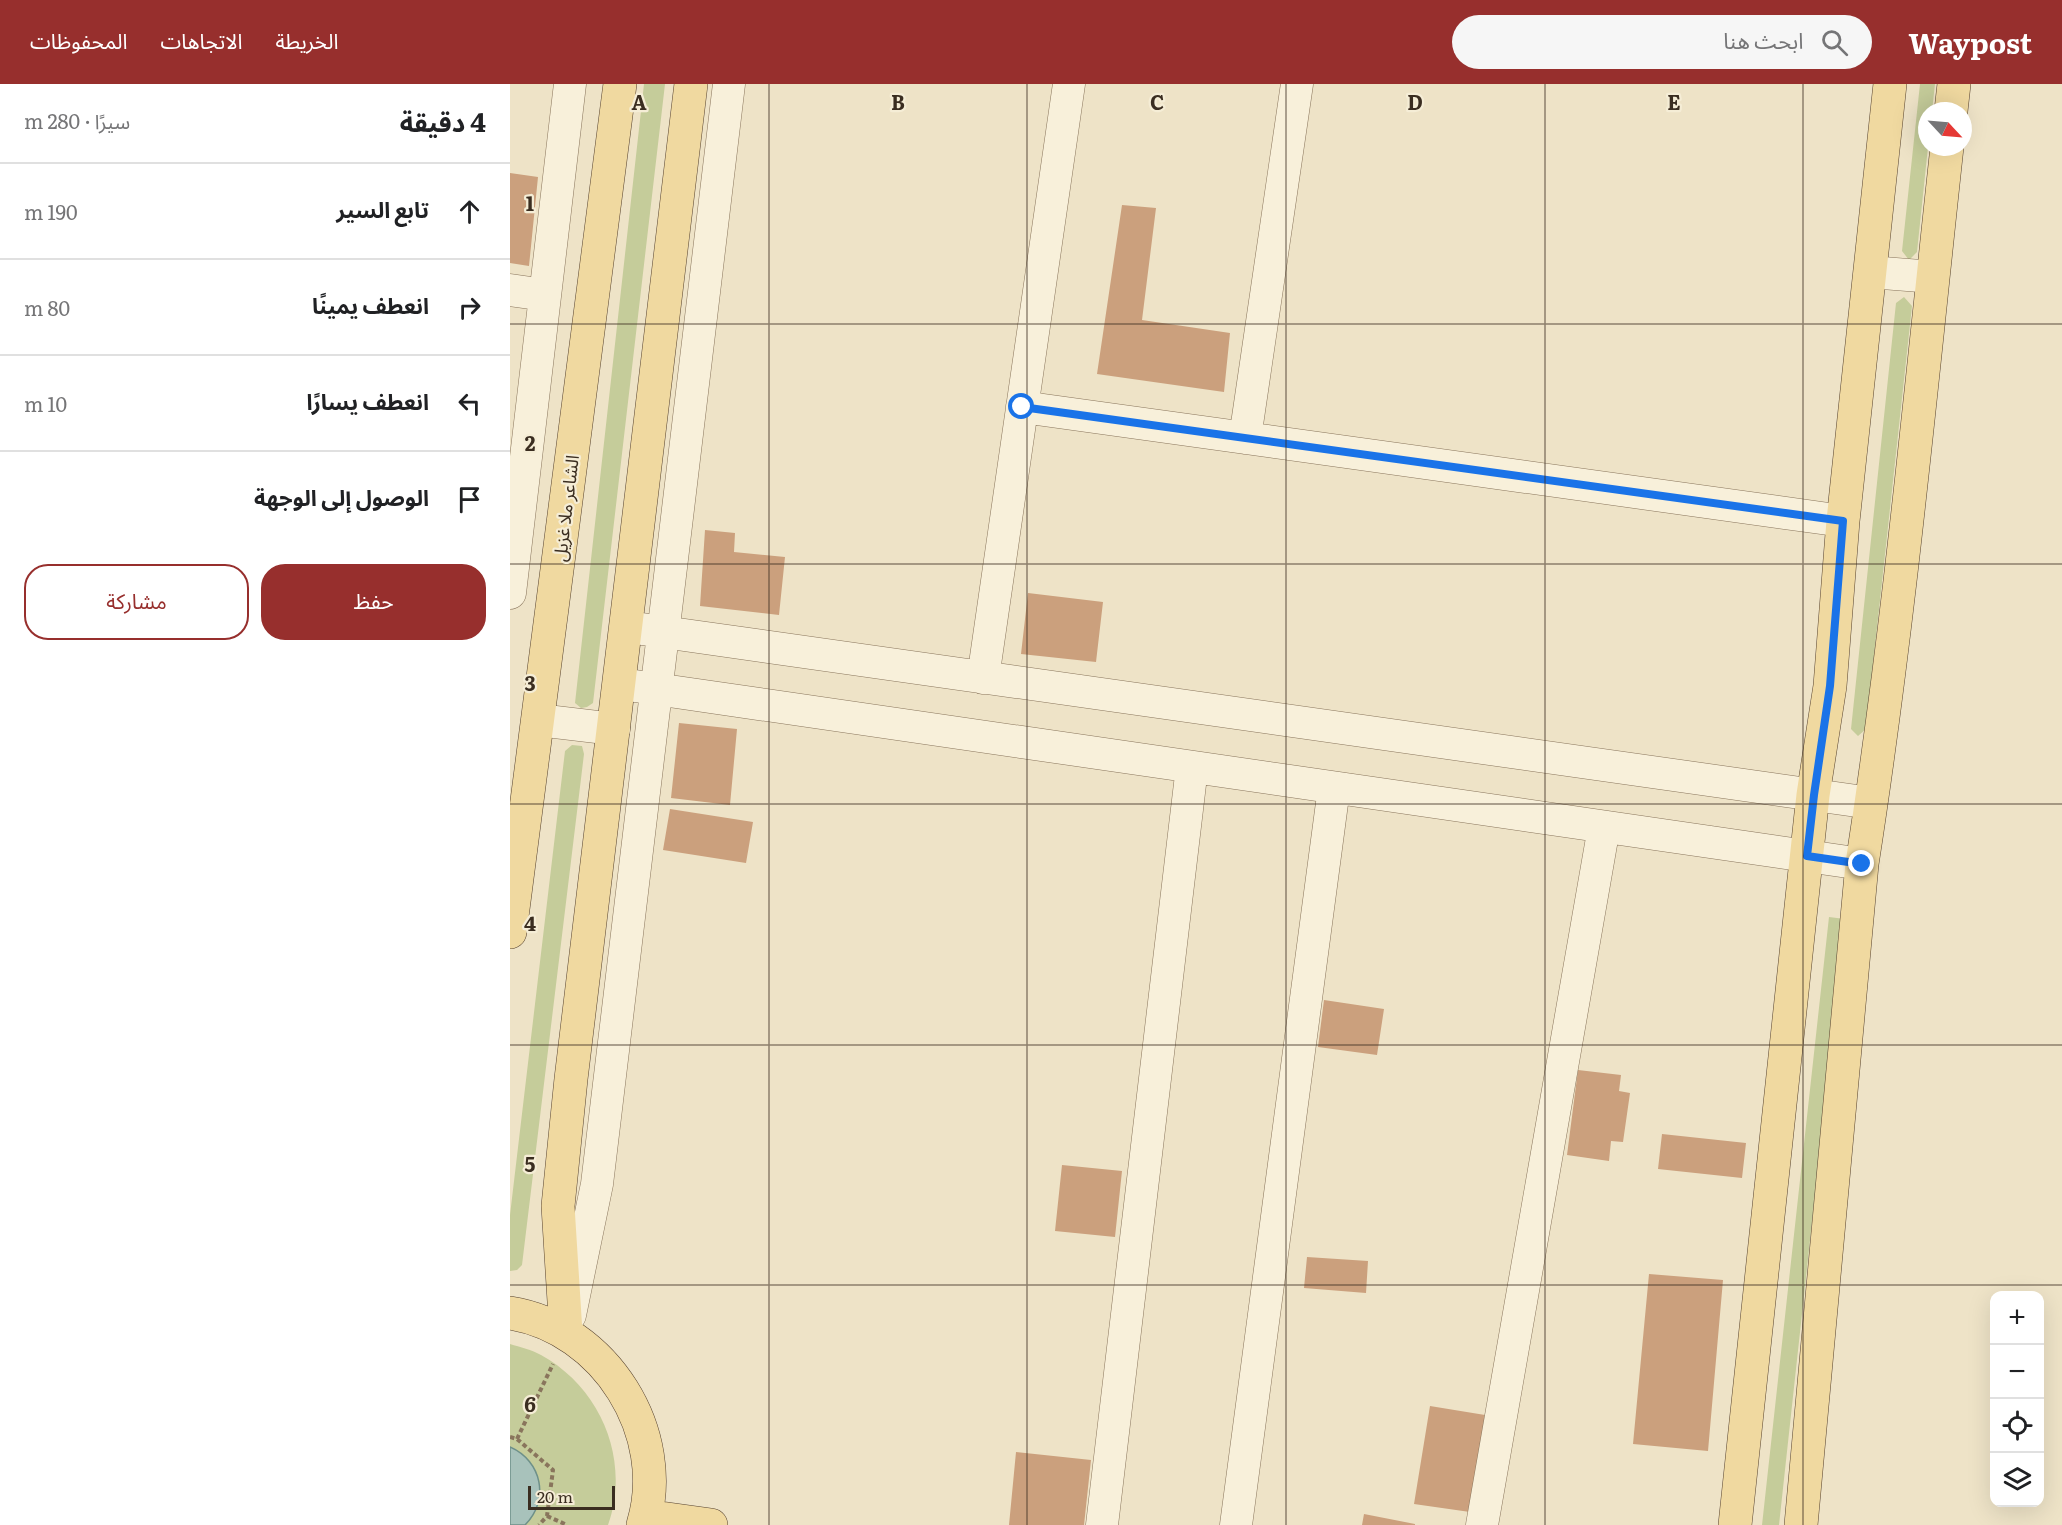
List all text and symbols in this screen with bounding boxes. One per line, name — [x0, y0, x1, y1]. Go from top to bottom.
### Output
search box — [1452, 15, 1872, 69]
text: Waypost — [1908, 21, 2032, 63]
text: ابحث هنا — [1723, 23, 1803, 56]
text: المحفوظات — [30, 24, 127, 55]
text: الاتجاهات — [160, 24, 242, 55]
text: الخريطة — [275, 24, 338, 55]
icon: search — [1818, 26, 1851, 59]
text: A — [631, 86, 647, 116]
text: B — [891, 86, 905, 116]
text: C — [1150, 86, 1164, 116]
text: D — [1407, 86, 1423, 116]
text: E — [1667, 86, 1681, 116]
text: 4 دقيقة — [400, 101, 486, 140]
north arrow — [1918, 102, 1972, 156]
text: سيرًا · 280 m — [24, 105, 130, 135]
text: 1 — [526, 187, 534, 217]
text: تابع السير — [336, 192, 429, 225]
icon: ahead — [453, 195, 486, 228]
text: 190 m — [24, 196, 78, 226]
text: انعطف يمينًا — [312, 288, 429, 321]
icon: right — [453, 291, 486, 324]
text: 80 m — [24, 292, 70, 322]
text: انعطف يسارًا — [306, 384, 429, 417]
icon: left — [453, 387, 486, 420]
text: 10 m — [24, 388, 67, 418]
route start — [1008, 393, 1034, 419]
text: 2 — [525, 427, 536, 457]
street label: الشاعر ملا غزيل — [545, 453, 585, 563]
text: الوصول إلى الوجهة — [254, 480, 429, 513]
icon: arrive — [453, 483, 486, 516]
button: مشاركة — [24, 564, 249, 640]
button: حفظ — [261, 564, 486, 640]
text: 3 — [524, 667, 536, 697]
route end — [1848, 850, 1874, 876]
text: 4 — [524, 907, 536, 937]
text: 5 — [525, 1148, 536, 1178]
map controls — [1990, 1291, 2044, 1507]
button: + — [1990, 1291, 2044, 1345]
button: − — [1990, 1345, 2044, 1399]
text: 6 — [524, 1388, 536, 1418]
button: locate — [1990, 1399, 2044, 1453]
button: layers — [1990, 1453, 2044, 1507]
scale bar — [528, 1483, 615, 1510]
text: 20 m — [537, 1484, 573, 1508]

